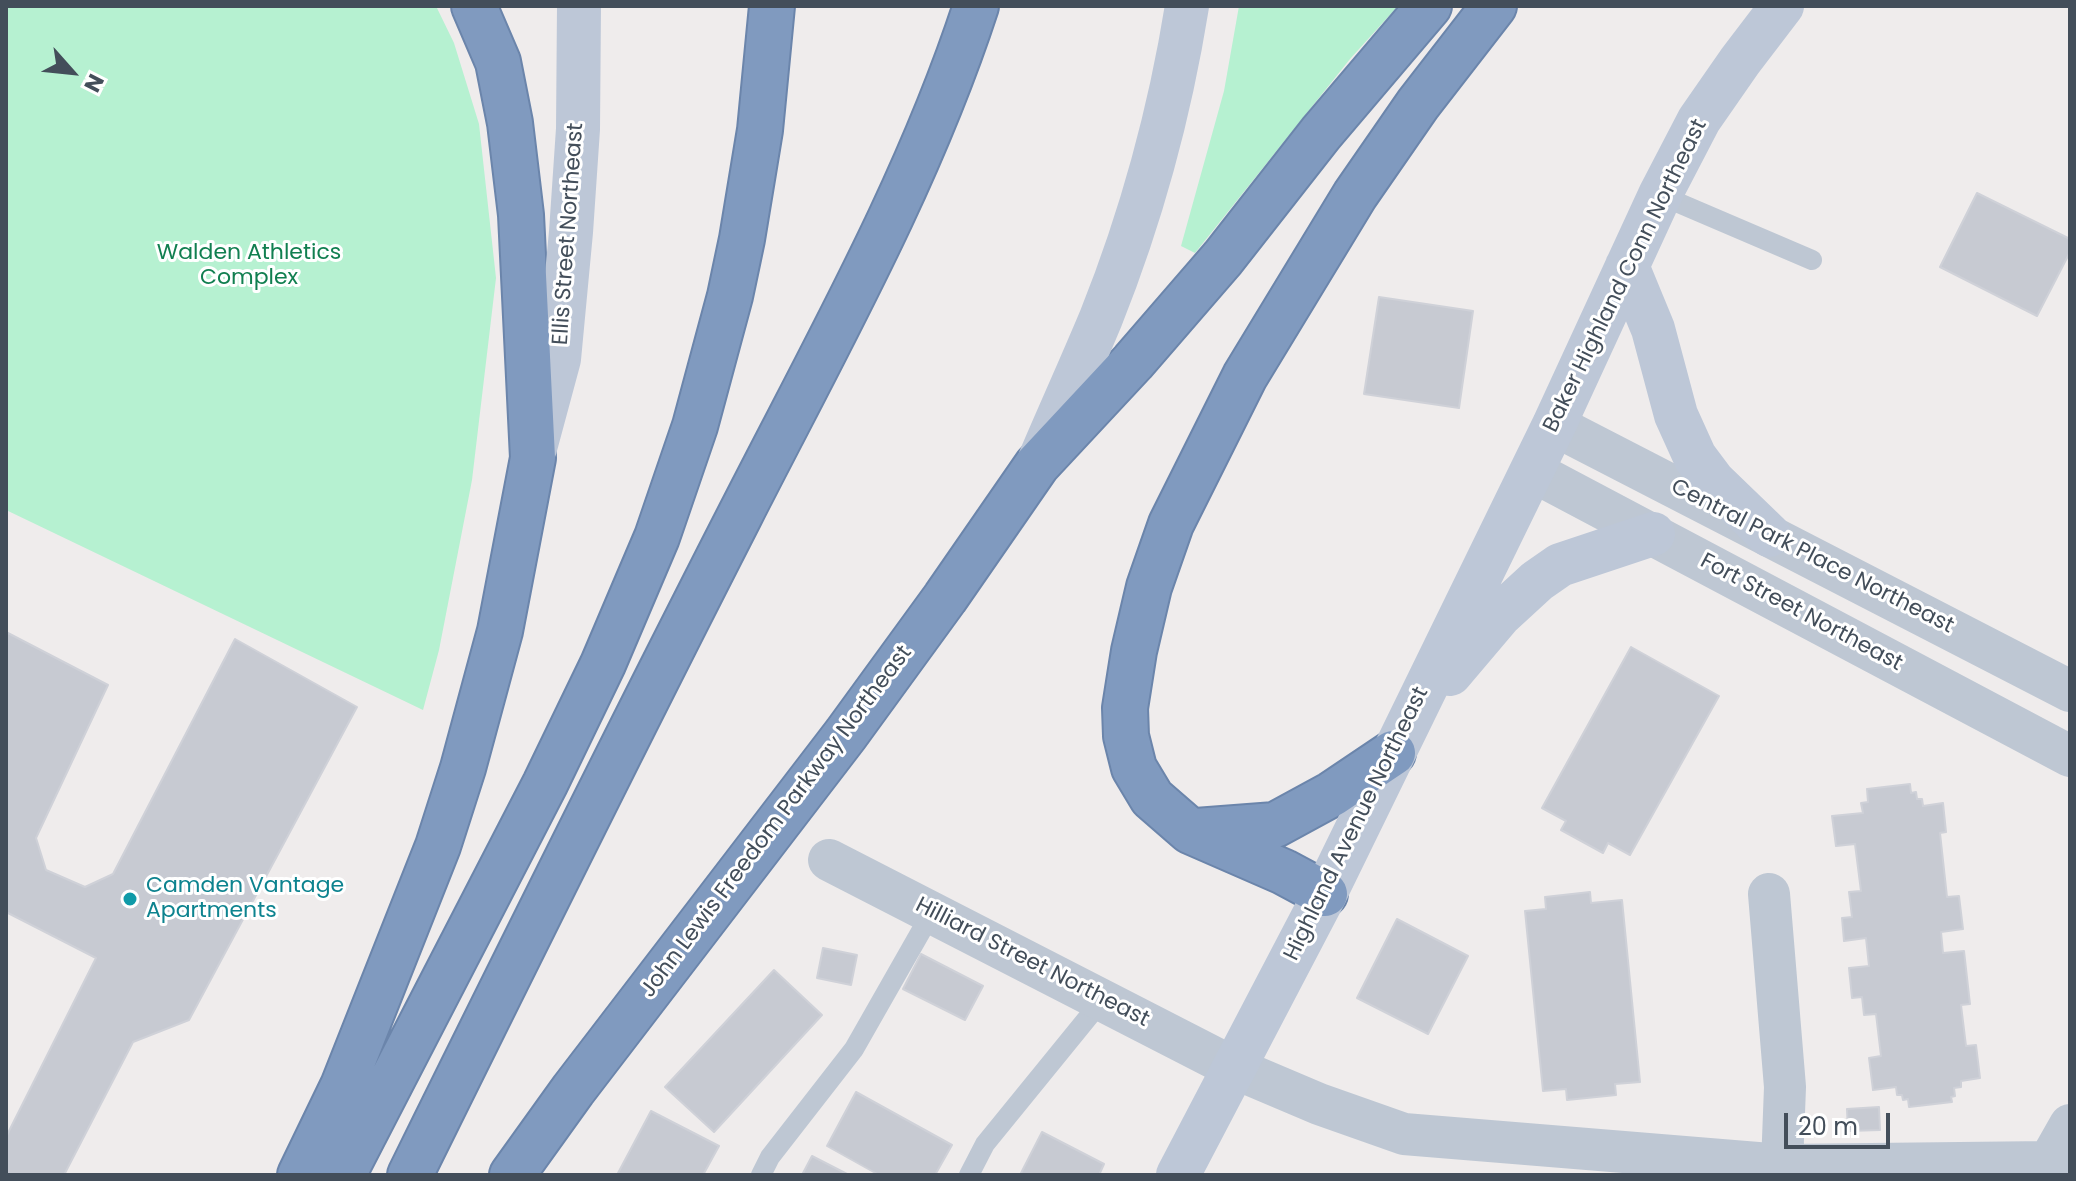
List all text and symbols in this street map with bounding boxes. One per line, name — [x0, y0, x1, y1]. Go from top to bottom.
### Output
north arrow — [32, 32, 112, 112]
text: N — [76, 69, 111, 98]
street label: Baker Highland Conn Northeast — [1539, 115, 1713, 437]
street label: Ellis Street Northeast — [548, 122, 590, 346]
park label: Walden Athletics Complex — [157, 240, 341, 292]
street label: Central Park Place Northeast — [1666, 474, 1958, 640]
street label: Fort Street Northeast — [1695, 548, 1907, 678]
street label: John Lewis Freedom Parkway Northeast — [636, 641, 918, 1003]
street label: Highland Avenue Northeast — [1279, 683, 1435, 965]
place label: Camden Vantage Apartments — [146, 873, 344, 924]
marker: Camden Vantage Apartments — [121, 890, 139, 908]
street label: Hilliard Street Northeast — [911, 892, 1153, 1034]
scale bar — [1788, 1097, 1894, 1147]
text: 20 m — [1798, 1110, 1858, 1143]

